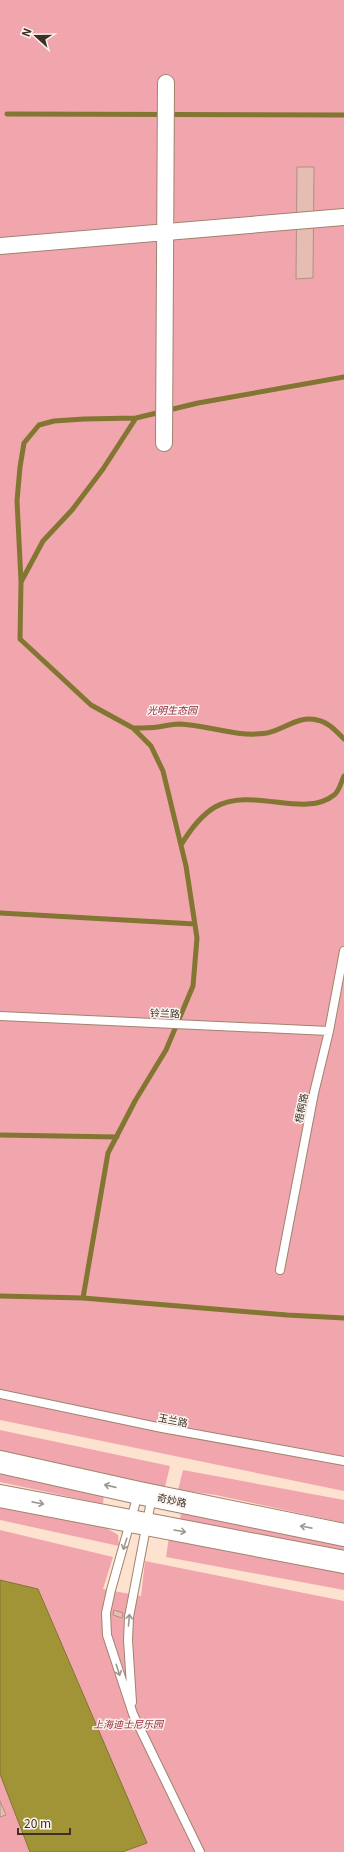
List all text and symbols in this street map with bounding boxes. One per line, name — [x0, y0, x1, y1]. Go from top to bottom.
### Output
north arrow — [16, 16, 56, 56]
text: N — [17, 25, 35, 39]
park label: 光明生态园 — [147, 702, 199, 717]
street label: 铃兰路 — [150, 1004, 180, 1021]
street label: 梧桐路 — [290, 1092, 311, 1124]
street label: 玉兰路 — [157, 1409, 189, 1430]
one-way arrow — [104, 1482, 117, 1490]
street label: 奇妙路 — [156, 1489, 188, 1510]
one-way arrow — [31, 1500, 44, 1508]
one-way arrow — [300, 1523, 313, 1531]
one-way arrow — [173, 1527, 186, 1535]
one-way arrow — [121, 1537, 128, 1550]
one-way arrow — [126, 1614, 133, 1627]
one-way arrow — [115, 1663, 123, 1675]
park label: 上海迪士尼乐园 — [93, 1716, 165, 1731]
scale bar — [18, 1810, 70, 1836]
text: 20 m — [24, 1814, 51, 1831]

